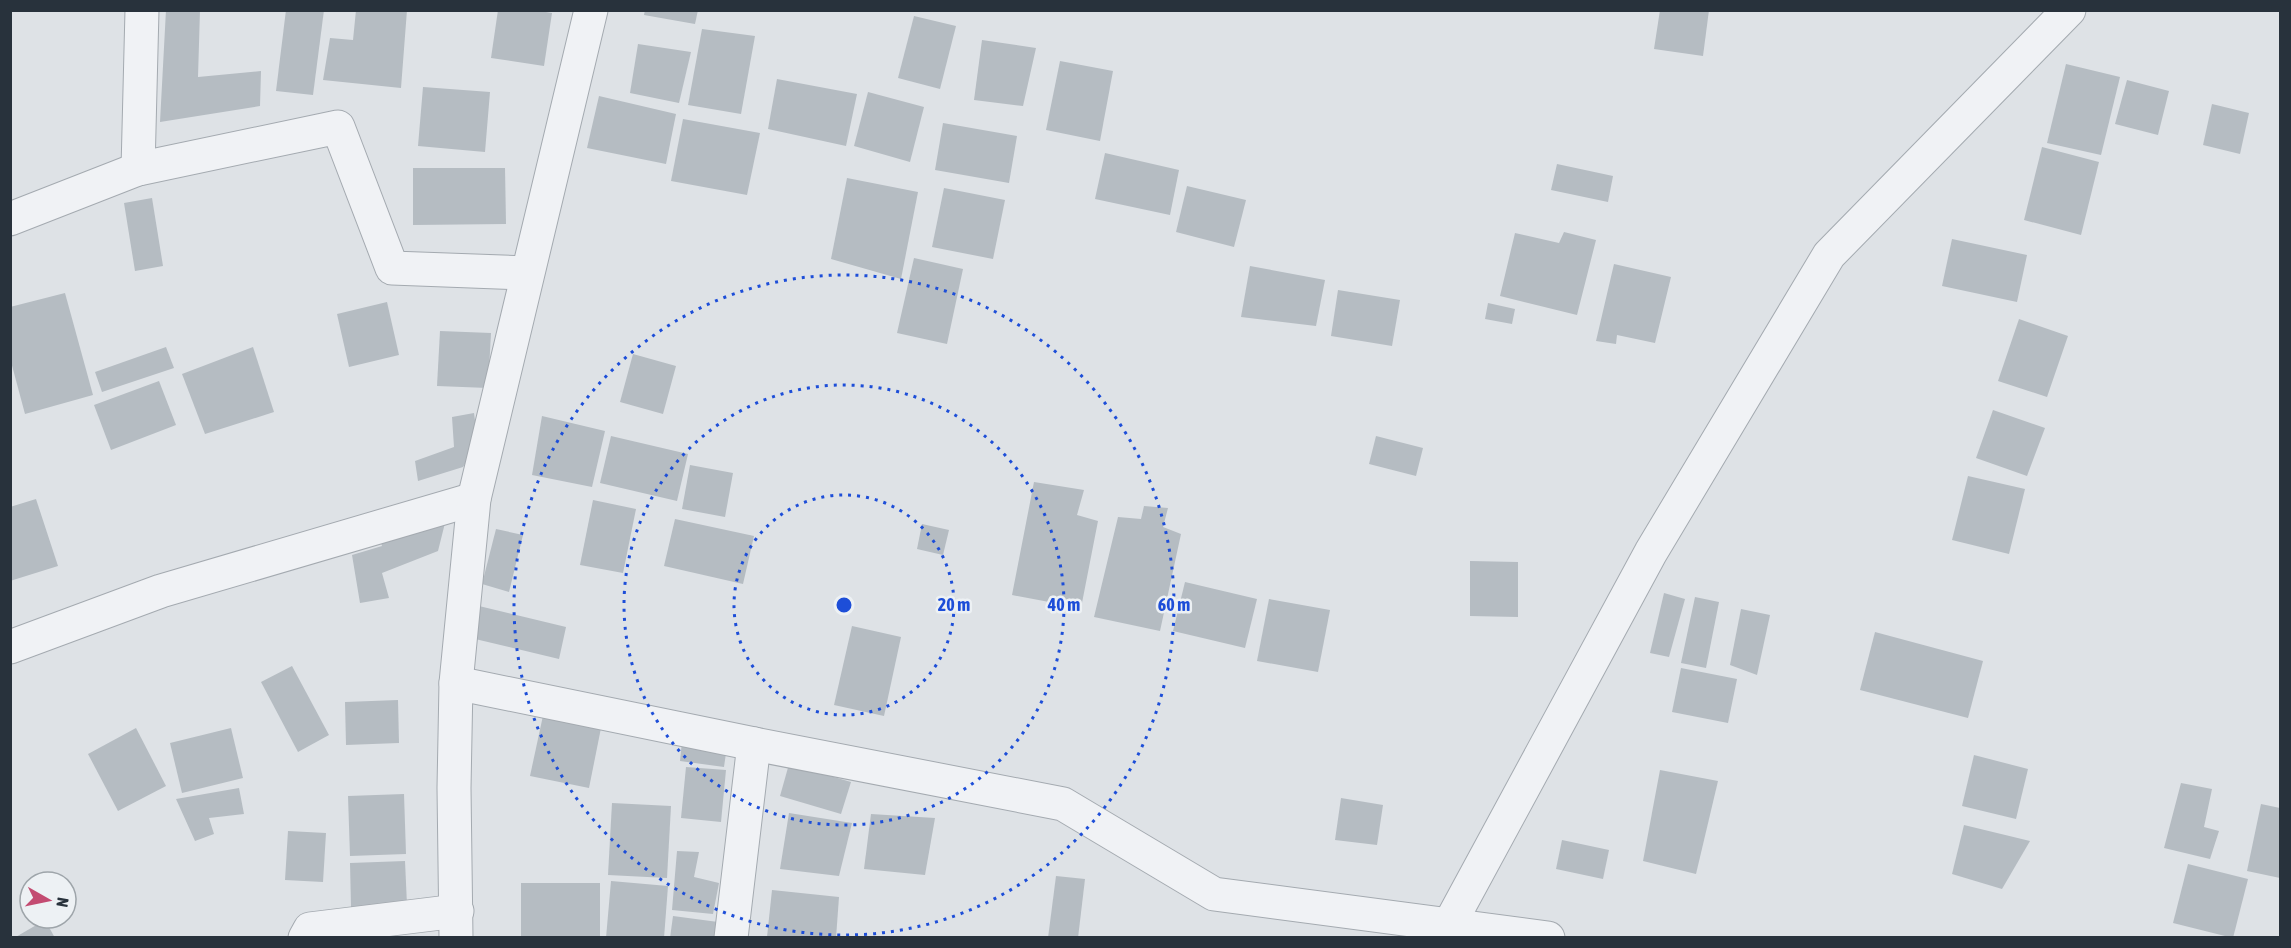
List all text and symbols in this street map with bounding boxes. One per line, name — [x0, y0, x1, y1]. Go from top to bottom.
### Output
text: 20 m — [938, 594, 970, 615]
text: 40 m — [1047, 594, 1080, 615]
text: 60 m — [1158, 594, 1190, 615]
centre of rings — [834, 595, 854, 615]
north arrow — [18, 870, 78, 930]
text: N — [53, 896, 72, 908]

